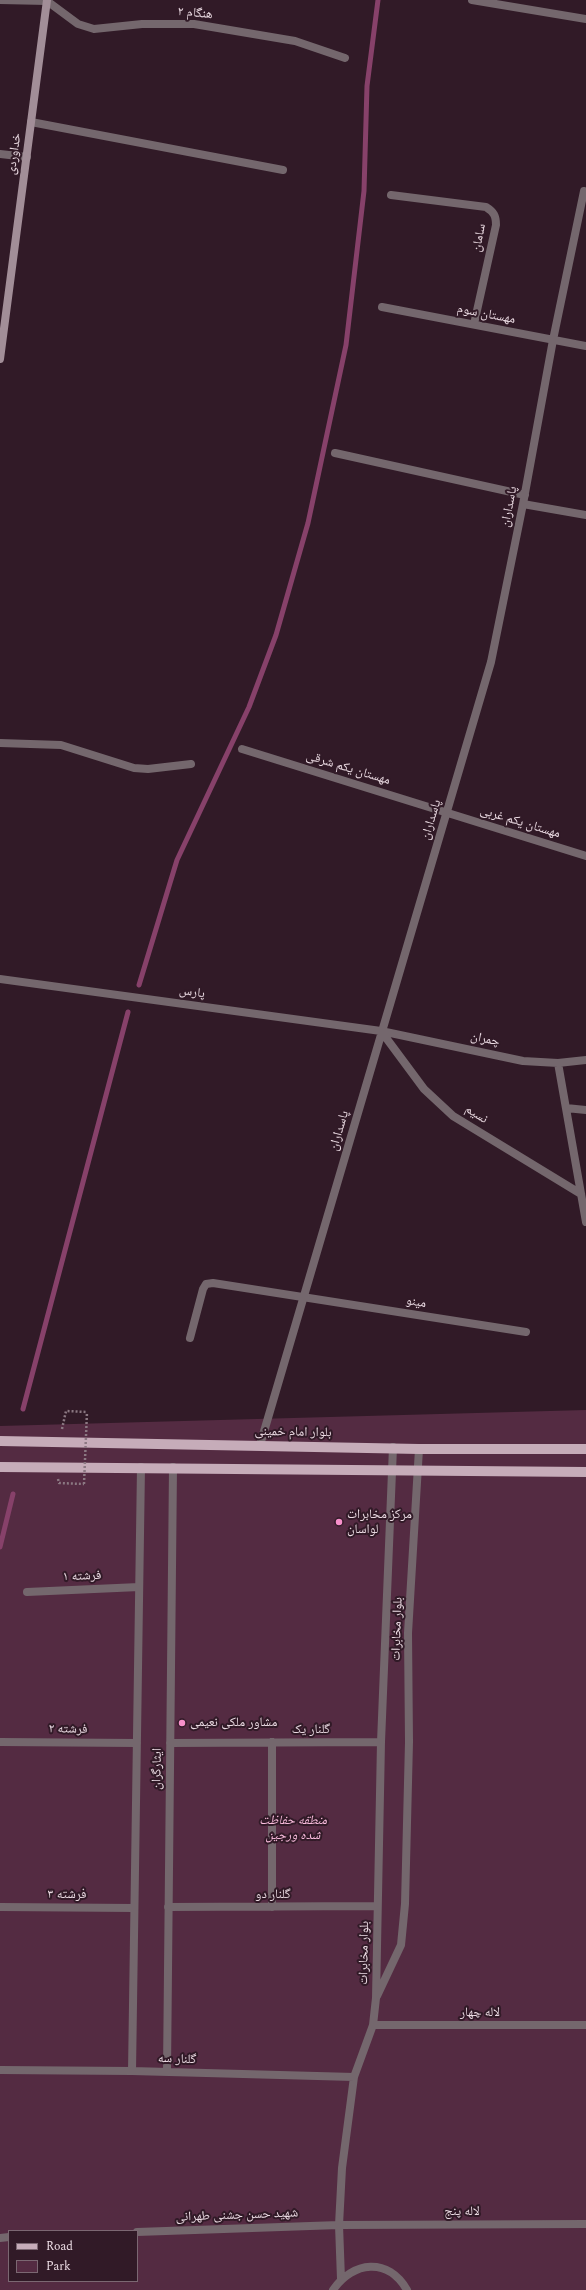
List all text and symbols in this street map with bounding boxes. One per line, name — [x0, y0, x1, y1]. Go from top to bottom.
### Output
street label: هنگام ۲ — [177, 5, 213, 23]
street label: خداوردی — [4, 132, 26, 176]
street label: سامان — [470, 222, 490, 254]
street label: مهستان سوم — [455, 302, 517, 328]
street label: پاسداران — [498, 485, 522, 529]
street label: مهستان یکم شرقی — [304, 749, 392, 789]
street label: پاسداران — [419, 798, 445, 842]
street label: مهستان یکم غربی — [478, 803, 562, 843]
street label: پارس — [178, 983, 206, 1003]
street label: چمران — [469, 1029, 501, 1051]
street label: نسیم — [462, 1102, 490, 1128]
street label: پاسداران — [327, 1109, 353, 1153]
street label: مینو — [405, 1294, 427, 1312]
street label: بلوار امام خمینی — [254, 1425, 332, 1441]
place label: مرکز مخابرات لواسان — [347, 1507, 412, 1538]
marker: مرکز مخابرات لواسان — [334, 1517, 344, 1527]
street label: فرشته ۱ — [62, 1569, 102, 1585]
street label: بلوار مخابرات — [389, 1597, 407, 1661]
place label: مشاور ملکی نعیمی — [190, 1715, 277, 1731]
marker: مشاور ملکی نعیمی — [177, 1718, 187, 1728]
street label: فرشته ۲ — [48, 1722, 88, 1738]
street label: گلنار یک — [292, 1722, 330, 1738]
street label: ایثارگران — [150, 1748, 166, 1790]
park label: منطقه حفاظت شده ورجین — [259, 1813, 327, 1844]
street label: فرشته ۳ — [48, 1887, 86, 1903]
street label: گلنار دو — [255, 1887, 291, 1903]
street label: بلوار مخابرات — [357, 1921, 373, 1985]
street label: لاله چهار — [460, 2005, 500, 2021]
street label: گلنار سه — [158, 2052, 196, 2068]
street label: لاله پنج — [444, 2204, 480, 2220]
street label: شهید حسن جشنی طهرانی — [175, 2206, 299, 2226]
legend — [8, 2230, 138, 2282]
text: Road — [46, 2237, 73, 2256]
text: Park — [46, 2257, 71, 2276]

